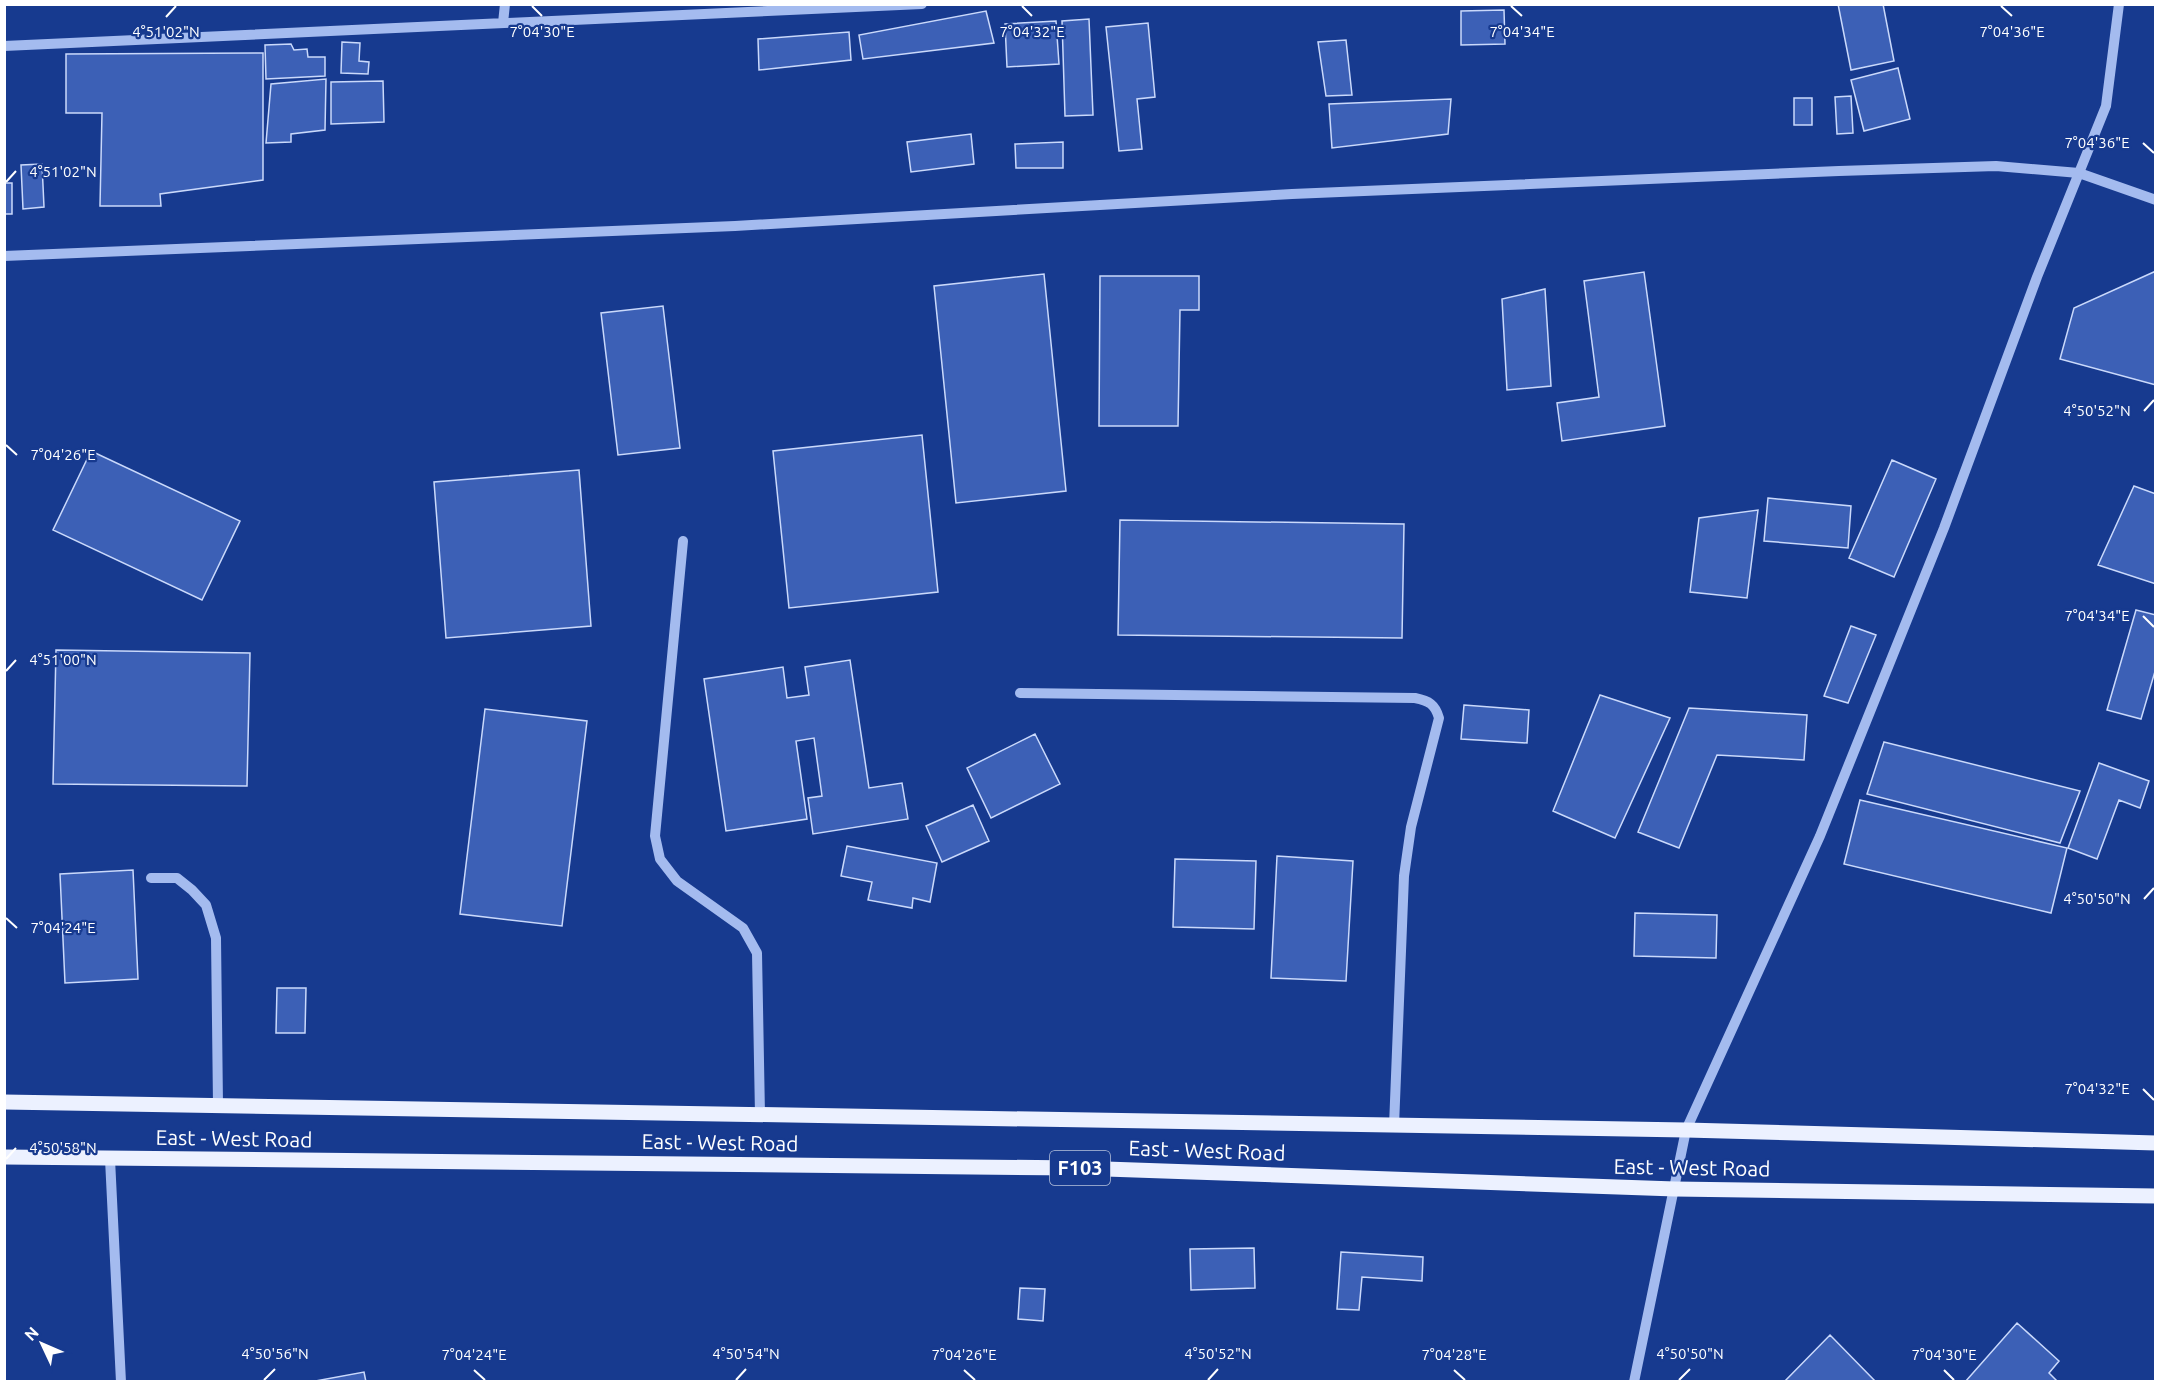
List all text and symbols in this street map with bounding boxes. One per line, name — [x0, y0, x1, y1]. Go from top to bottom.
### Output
text: 4°51'02"N — [132, 23, 200, 40]
text: 7°04'30"E — [509, 23, 575, 40]
text: 7°04'32"E — [999, 23, 1065, 40]
text: 7°04'34"E — [1489, 23, 1555, 40]
text: 7°04'36"E — [1979, 23, 2045, 40]
text: 7°04'36"E — [2064, 134, 2130, 151]
text: 4°51'02"N — [29, 163, 97, 180]
text: 4°50'52"N — [2063, 402, 2131, 419]
text: 7°04'26"E — [30, 446, 96, 463]
text: 7°04'34"E — [2064, 607, 2130, 624]
text: 4°51'00"N — [29, 651, 97, 668]
text: 4°50'50"N — [2063, 890, 2131, 907]
text: 7°04'24"E — [30, 919, 96, 936]
text: 7°04'32"E — [2064, 1080, 2130, 1097]
street label: East - West Road — [155, 1125, 313, 1151]
street label: East - West Road — [641, 1129, 799, 1155]
street label: East - West Road — [1128, 1135, 1286, 1165]
text: 4°50'58"N — [29, 1139, 97, 1156]
road number: F103 — [1050, 1151, 1110, 1185]
street label: East - West Road — [1613, 1154, 1771, 1180]
north arrow — [12, 1314, 72, 1374]
text: N — [21, 1323, 42, 1344]
text: 4°50'56"N — [241, 1345, 309, 1362]
text: 4°50'54"N — [712, 1345, 780, 1362]
text: 4°50'52"N — [1184, 1345, 1252, 1362]
text: 4°50'50"N — [1656, 1345, 1724, 1362]
text: 7°04'24"E — [441, 1346, 507, 1363]
text: 7°04'26"E — [931, 1346, 997, 1363]
text: 7°04'28"E — [1421, 1346, 1487, 1363]
text: 7°04'30"E — [1911, 1346, 1977, 1363]

